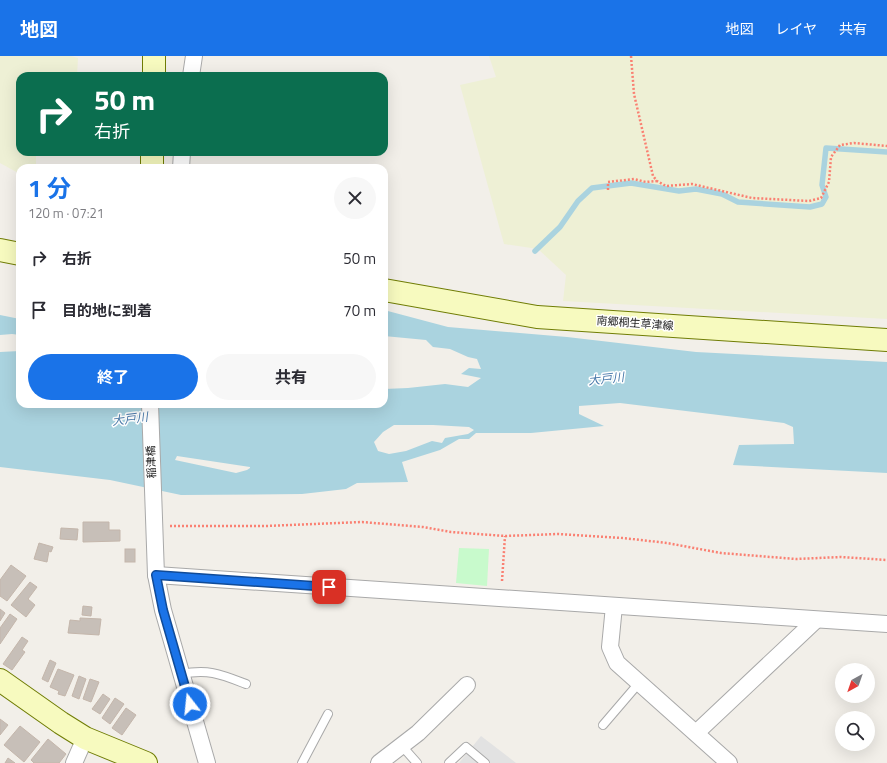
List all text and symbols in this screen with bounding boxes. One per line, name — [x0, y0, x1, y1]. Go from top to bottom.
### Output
text: 地図 — [20, 14, 58, 43]
text: 地図 — [725, 18, 753, 39]
text: レイヤ — [775, 18, 817, 39]
text: 共有 — [839, 18, 867, 39]
text: 50 m — [94, 78, 155, 121]
icon: right — [28, 88, 80, 140]
text: 右折 — [94, 118, 130, 145]
text: 1 分 — [28, 170, 71, 206]
button: close — [334, 177, 376, 219]
text: 120 m · 07:21 — [28, 203, 104, 223]
icon: right — [28, 247, 50, 269]
text: 右折 — [62, 247, 92, 270]
text: 50 m — [343, 247, 376, 270]
icon: arrive — [28, 299, 50, 321]
text: 目的地に到着 — [62, 299, 152, 322]
text: 70 m — [343, 299, 376, 322]
street label: 南郷桐生草津線 — [596, 312, 674, 334]
button: 終了 — [28, 354, 198, 400]
button: 共有 — [206, 354, 376, 400]
water label: 大戸川 — [587, 367, 627, 390]
water label: 大戸川 — [111, 407, 151, 430]
street label: 稲津橋 — [142, 445, 160, 479]
pin — [312, 570, 346, 604]
icon: arrive — [318, 576, 340, 598]
north arrow — [835, 663, 875, 703]
map controls — [835, 663, 875, 751]
position arrow — [169, 683, 211, 725]
button: search — [835, 711, 875, 751]

